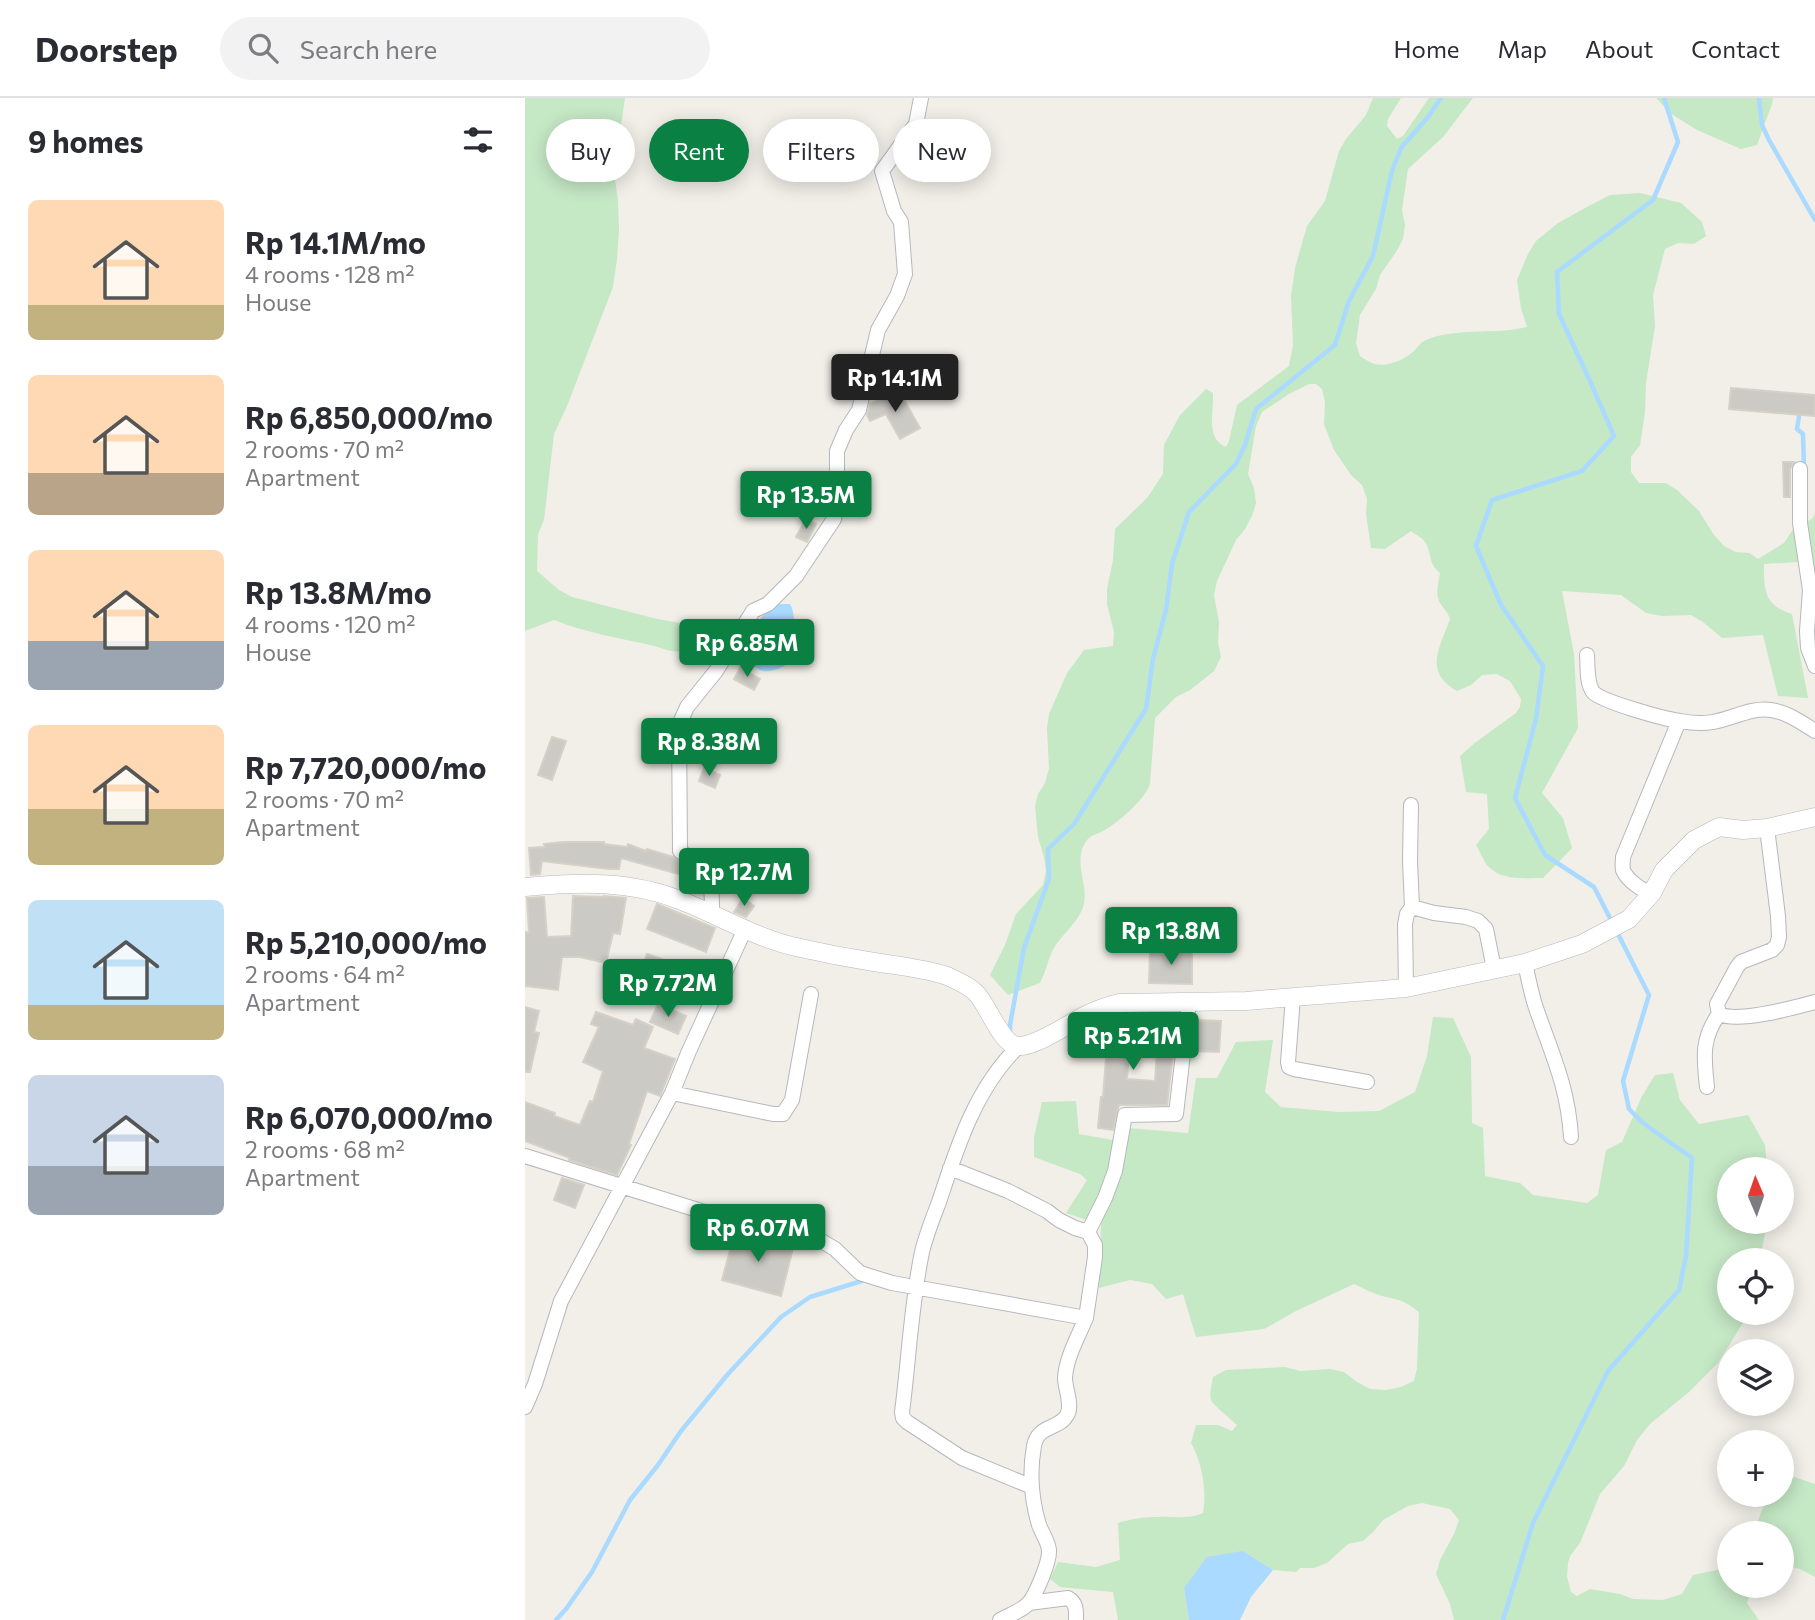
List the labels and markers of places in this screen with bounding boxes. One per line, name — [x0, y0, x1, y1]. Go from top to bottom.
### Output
pin: Rp 14.1M — [823, 354, 967, 414]
pin: Rp 13.5M — [734, 472, 878, 531]
pin: Rp 6.85M — [675, 620, 819, 679]
pin: Rp 8.38M — [637, 718, 781, 778]
pin: Rp 12.7M — [672, 848, 816, 908]
pin: Rp 13.8M — [1099, 908, 1243, 967]
pin: Rp 7.72M — [596, 960, 740, 1019]
pin: Rp 5.21M — [1061, 1012, 1205, 1072]
pin: Rp 6.07M — [686, 1204, 830, 1264]

